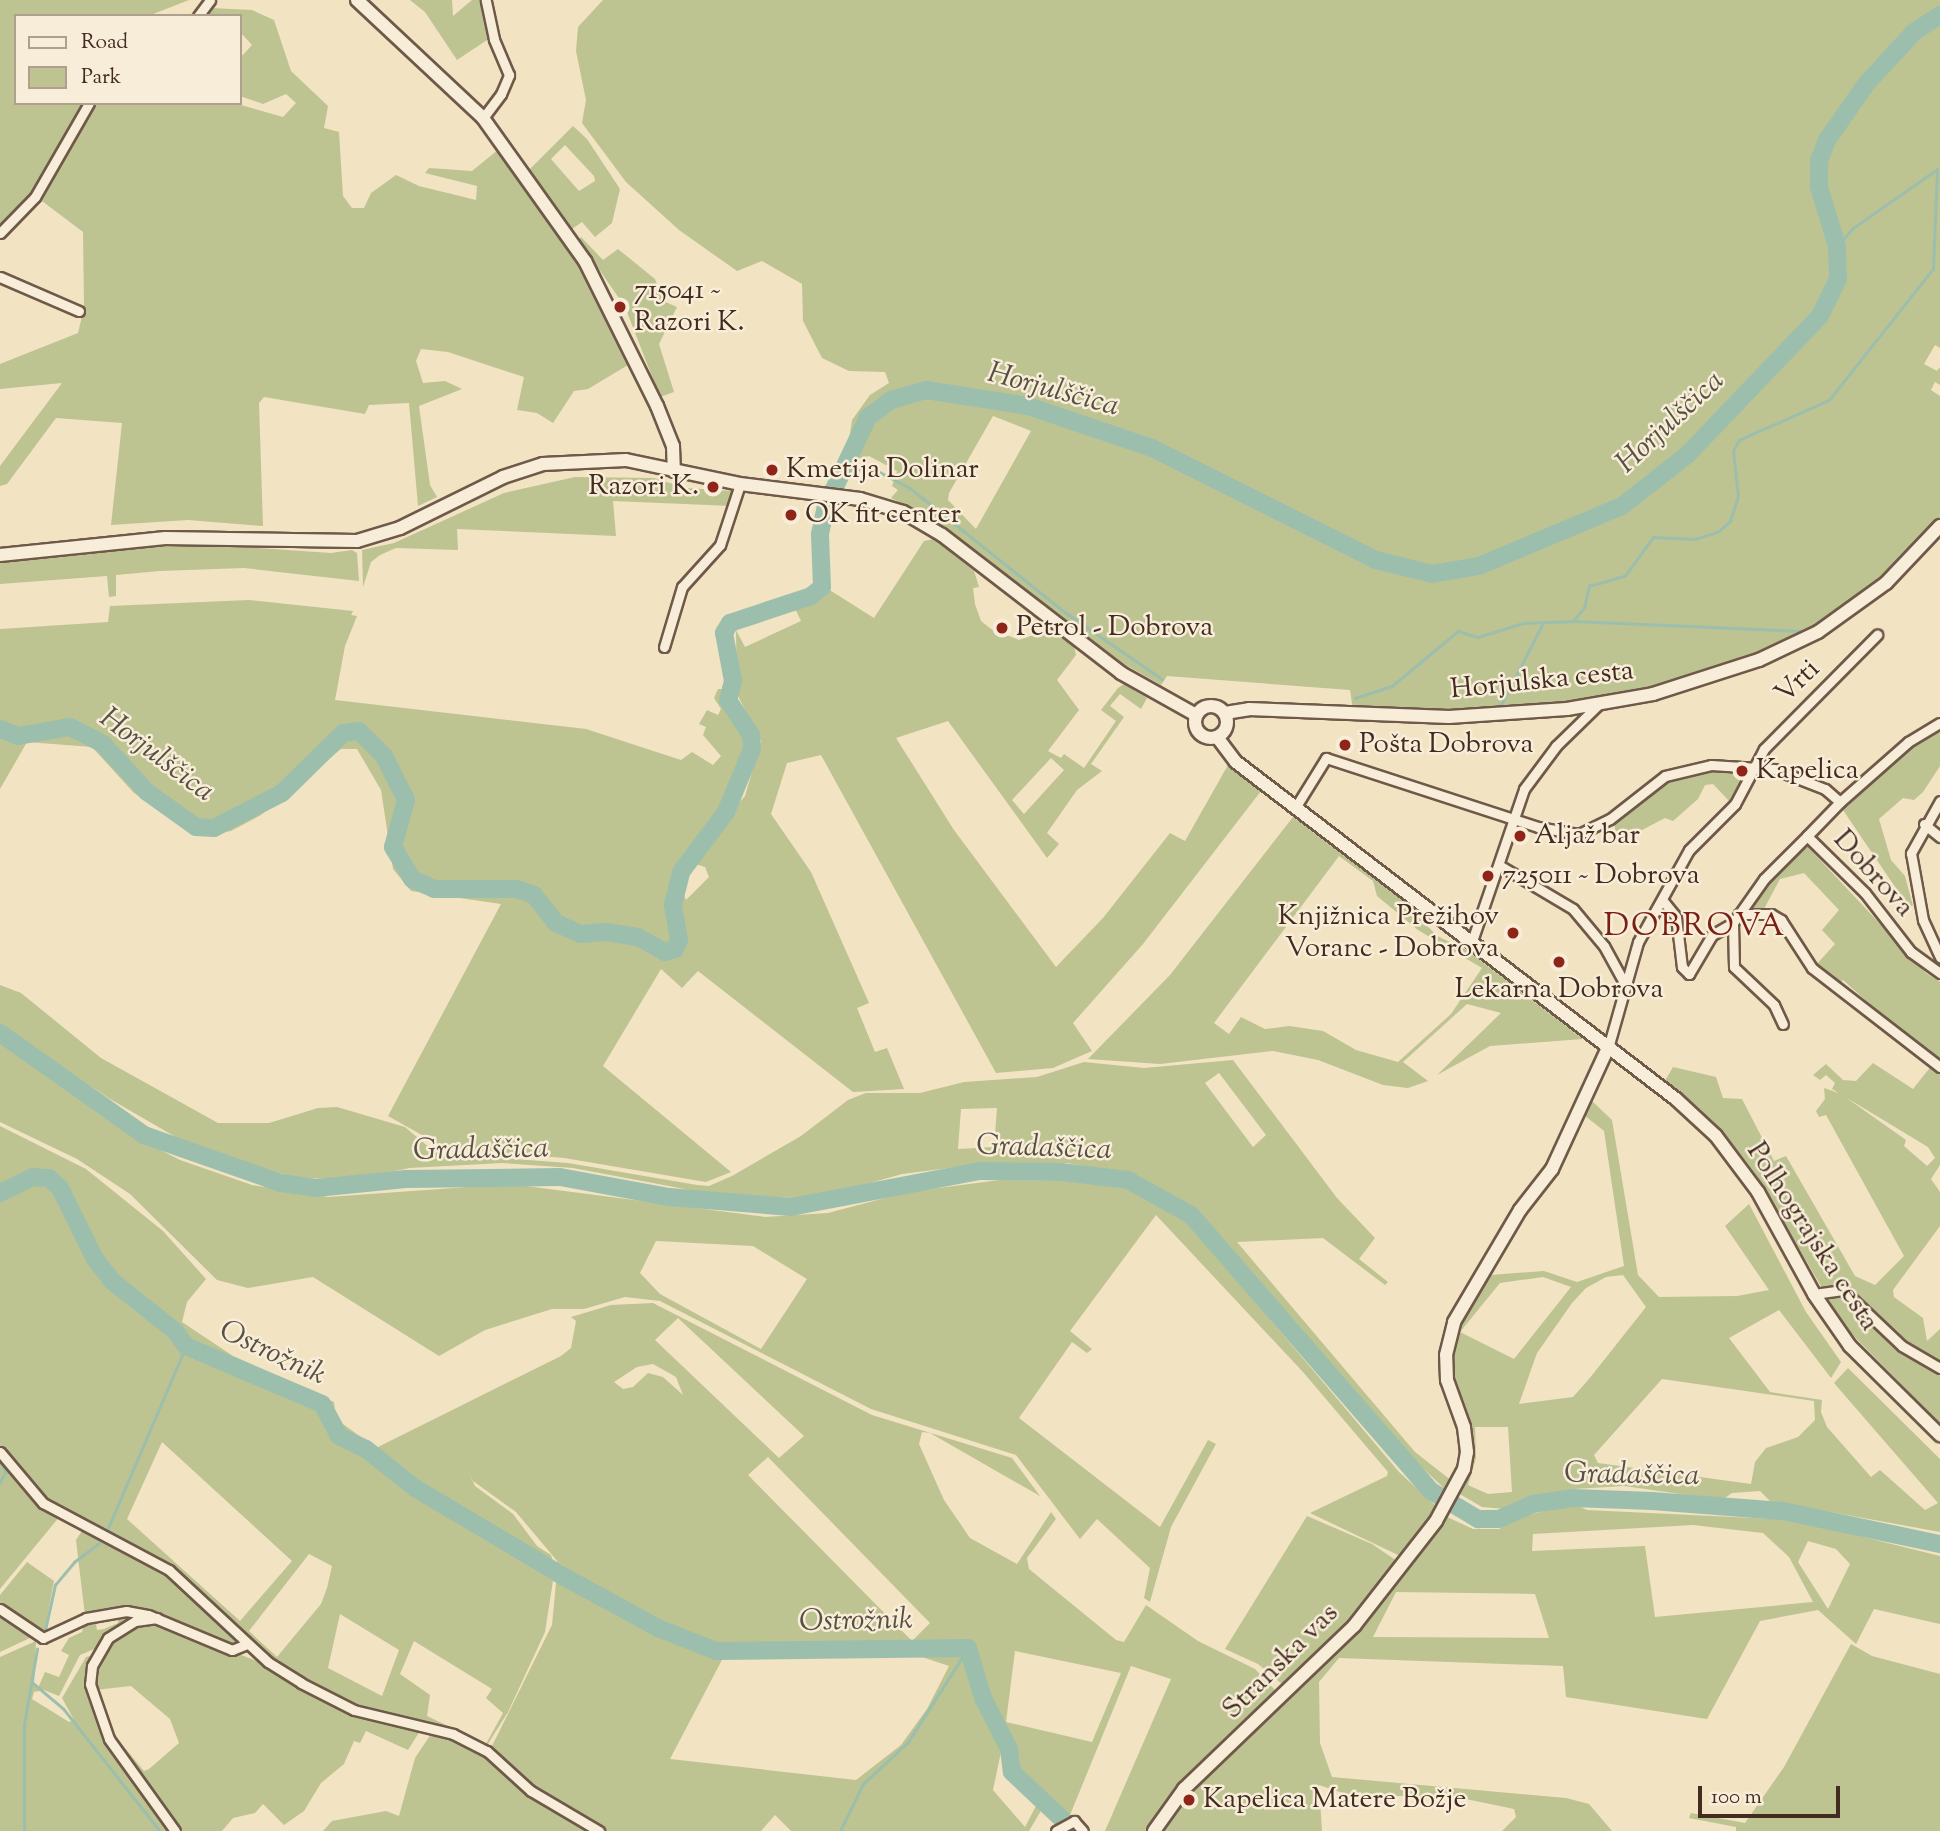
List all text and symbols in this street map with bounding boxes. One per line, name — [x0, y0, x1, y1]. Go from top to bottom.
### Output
legend — [14, 14, 242, 105]
text: Road — [81, 28, 128, 58]
text: Park — [81, 63, 121, 93]
place label: 715041 ~ Razori K. — [634, 274, 745, 340]
marker: 715041 ~ Razori K. — [612, 299, 628, 315]
water label: Horjulščica — [983, 356, 1123, 426]
water label: Horjulščica — [1610, 364, 1732, 482]
place label: Kmetija Dolinar — [786, 453, 979, 487]
marker: Kmetija Dolinar — [764, 462, 780, 478]
place label: Razori K. — [588, 470, 699, 504]
marker: Razori K. — [705, 479, 721, 495]
place label: OK fit center — [805, 498, 961, 532]
marker: OK fit center — [783, 507, 799, 523]
place label: Petrol - Dobrova — [1016, 611, 1213, 645]
marker: Petrol - Dobrova — [994, 620, 1010, 636]
street label: Vrti — [1769, 653, 1827, 711]
street label: Horjulska cesta — [1449, 655, 1635, 707]
water label: Horjulščica — [91, 701, 221, 811]
place label: Pošta Dobrova — [1359, 728, 1533, 762]
marker: Pošta Dobrova — [1337, 737, 1353, 753]
place label: Kapelica — [1756, 754, 1859, 788]
marker: Kapelica — [1734, 763, 1750, 779]
place label: Aljaž bar — [1534, 819, 1640, 853]
street label: Dobrova — [1825, 824, 1921, 924]
marker: Aljaž bar — [1512, 828, 1528, 844]
place label: 725011 ~ Dobrova — [1502, 859, 1700, 893]
marker: 725011 ~ Dobrova — [1480, 868, 1496, 884]
place label: Knjižnica Prežihov Voranc - Dobrova — [1278, 900, 1499, 966]
district label: DOBROVA — [1605, 908, 1785, 946]
marker: Knjižnica Prežihov Voranc - Dobrova — [1505, 925, 1521, 941]
marker: Lekarna Dobrova — [1551, 954, 1567, 970]
place label: Lekarna Dobrova — [1455, 973, 1663, 1007]
water label: Gradaščica — [976, 1129, 1112, 1169]
water label: Gradaščica — [413, 1132, 549, 1170]
street label: Polhograjska cesta — [1739, 1136, 1885, 1338]
water label: Ostrožnik — [213, 1314, 331, 1394]
water label: Gradaščica — [1564, 1457, 1700, 1495]
street label: Stranska vas — [1216, 1597, 1346, 1727]
water label: Ostrožnik — [799, 1603, 913, 1641]
scale bar — [1702, 1772, 1844, 1816]
place label: Kapelica Matere Božje — [1203, 1783, 1466, 1817]
text: 100 m — [1711, 1783, 1762, 1813]
marker: Kapelica Matere Božje — [1181, 1792, 1197, 1808]

